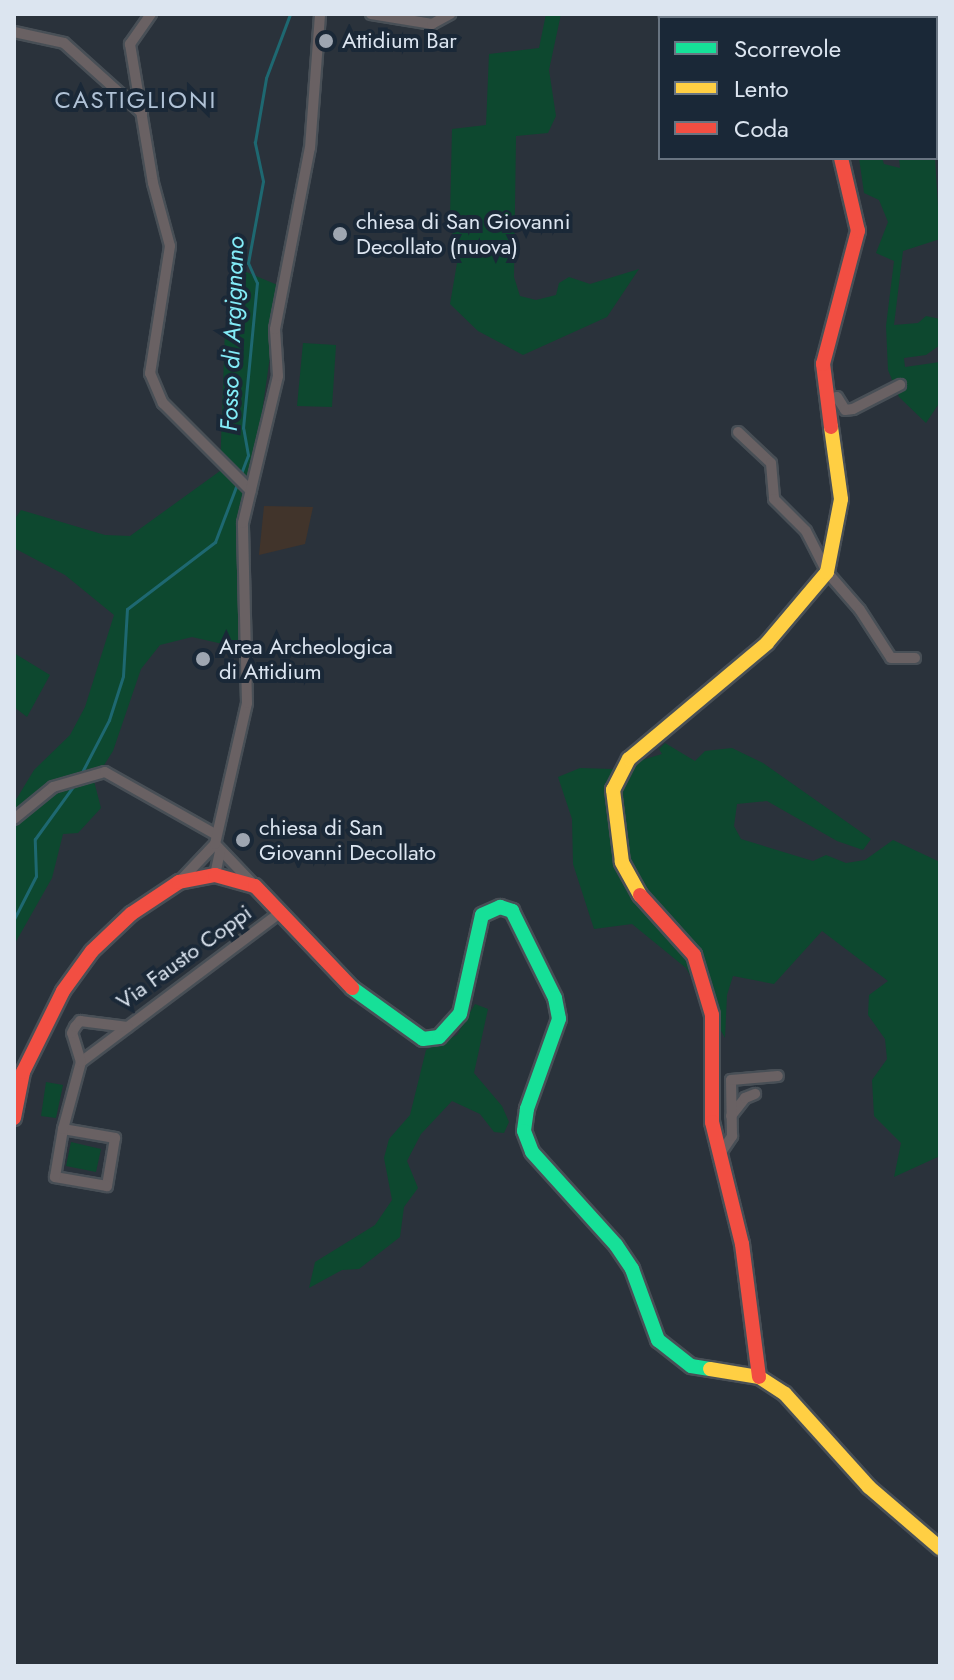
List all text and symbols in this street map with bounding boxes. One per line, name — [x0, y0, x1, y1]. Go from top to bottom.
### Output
legend — [658, 16, 938, 160]
place label: Attidium Bar — [342, 28, 457, 54]
text: Scorrevole — [734, 31, 841, 66]
marker: Attidium Bar — [317, 32, 335, 50]
text: Lento — [734, 71, 789, 106]
district label: CASTIGLIONI — [55, 86, 217, 114]
text: Coda — [734, 111, 789, 146]
place label: chiesa di San Giovanni Decollato (nuova) — [356, 208, 570, 260]
marker: chiesa di San Giovanni Decollato (nuova) — [331, 225, 349, 243]
water label: Fosso di Argignano — [214, 236, 250, 432]
place label: Area Archeologica di Attidium — [219, 633, 393, 684]
marker: Area Archeologica di Attidium — [194, 650, 212, 668]
place label: chiesa di San Giovanni Decollato — [259, 814, 436, 866]
marker: chiesa di San Giovanni Decollato — [234, 831, 252, 849]
street label: Via Fausto Coppi — [111, 899, 257, 1015]

